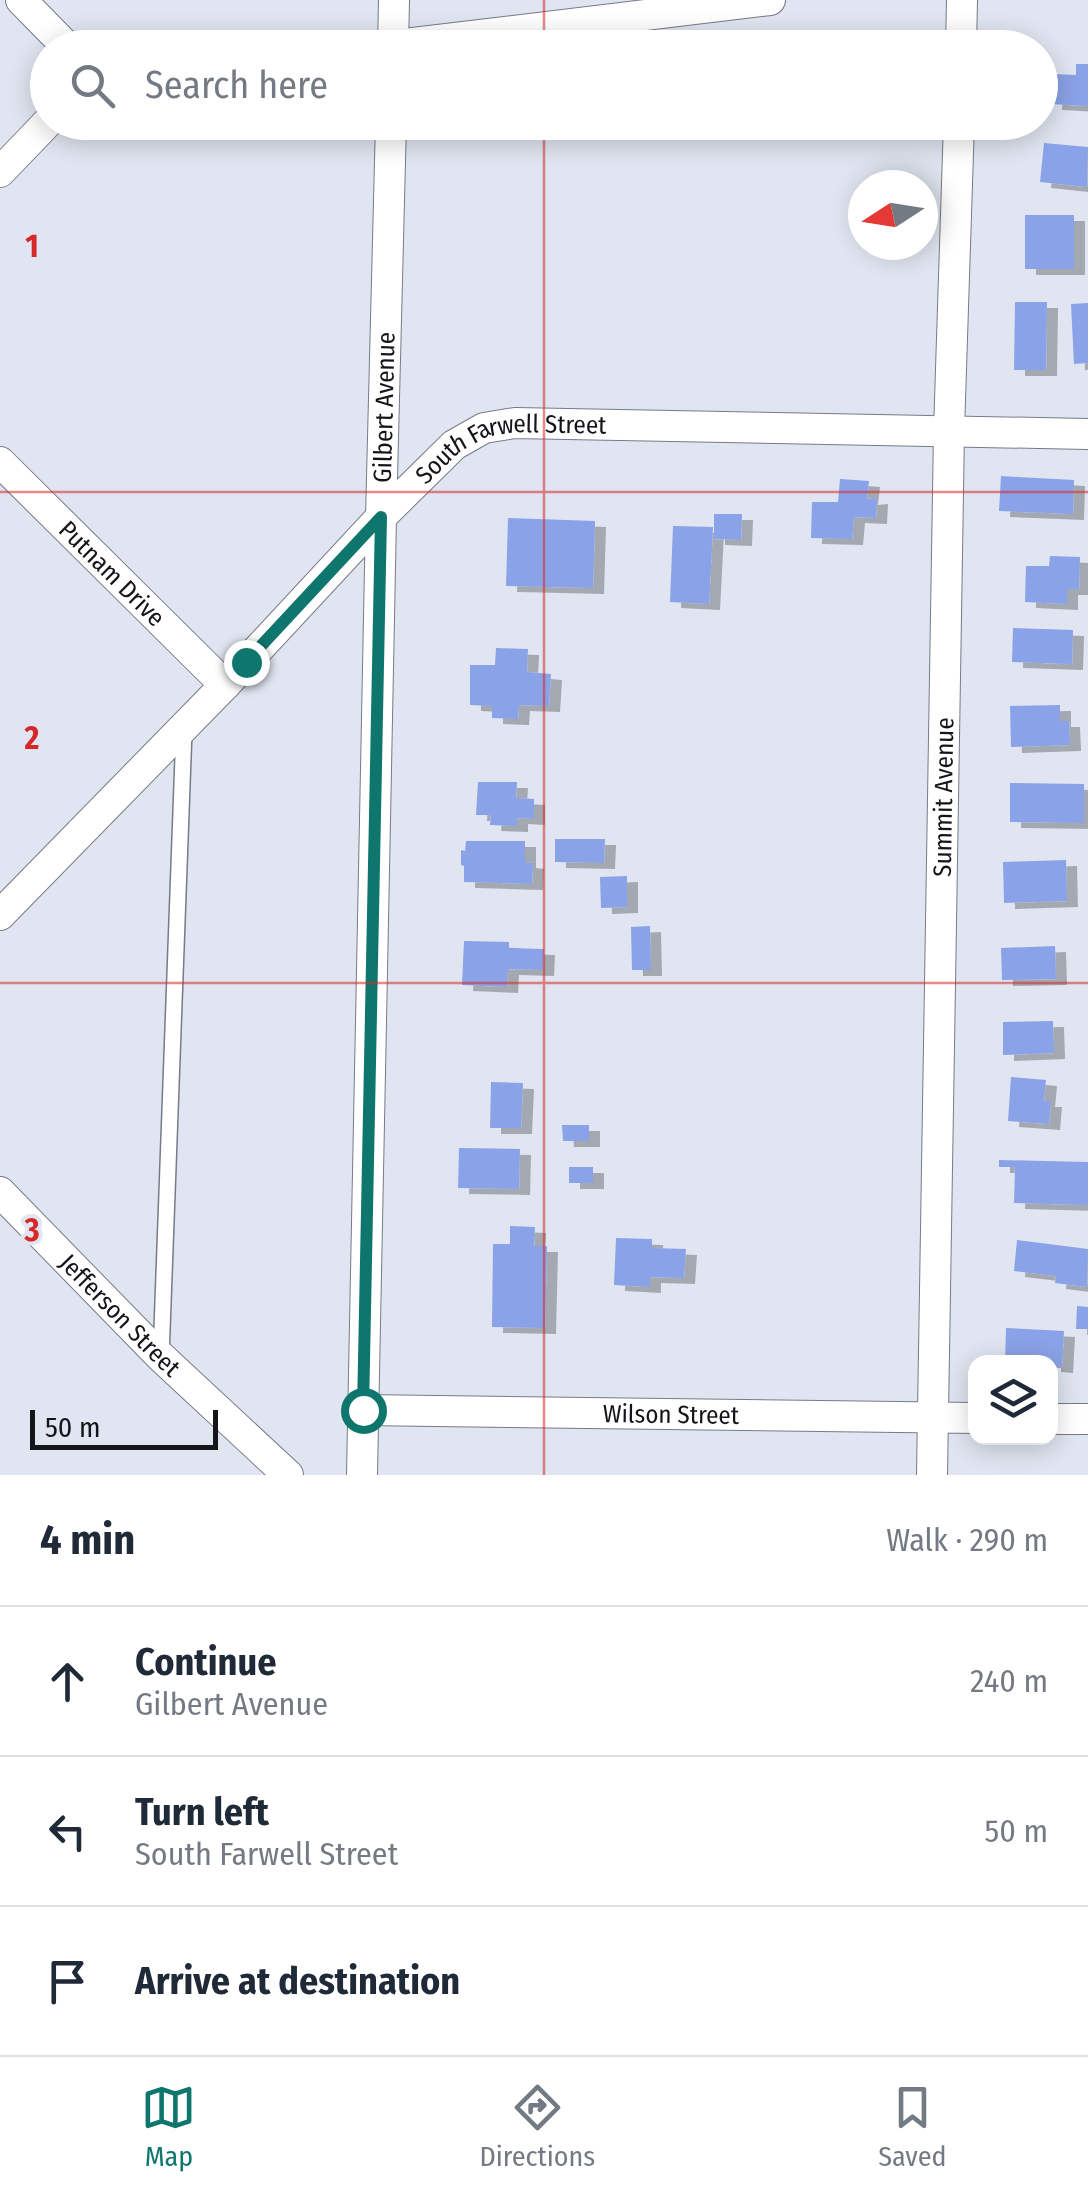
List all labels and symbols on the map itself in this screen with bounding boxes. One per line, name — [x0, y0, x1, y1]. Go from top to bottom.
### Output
north arrow — [848, 170, 938, 260]
text: 1 — [25, 227, 39, 265]
street label: Gilbert Avenue — [368, 331, 402, 483]
street label: South Farwell Street — [410, 409, 608, 490]
street label: Putnam Drive — [52, 515, 171, 633]
route end — [224, 640, 270, 686]
street label: Summit Avenue — [928, 717, 960, 877]
text: 2 — [24, 719, 40, 757]
text: 3 — [23, 1211, 40, 1249]
street label: Jefferson Street — [53, 1248, 187, 1384]
route start — [341, 1388, 387, 1434]
street label: Wilson Street — [603, 1399, 740, 1431]
scale bar — [30, 1405, 218, 1450]

